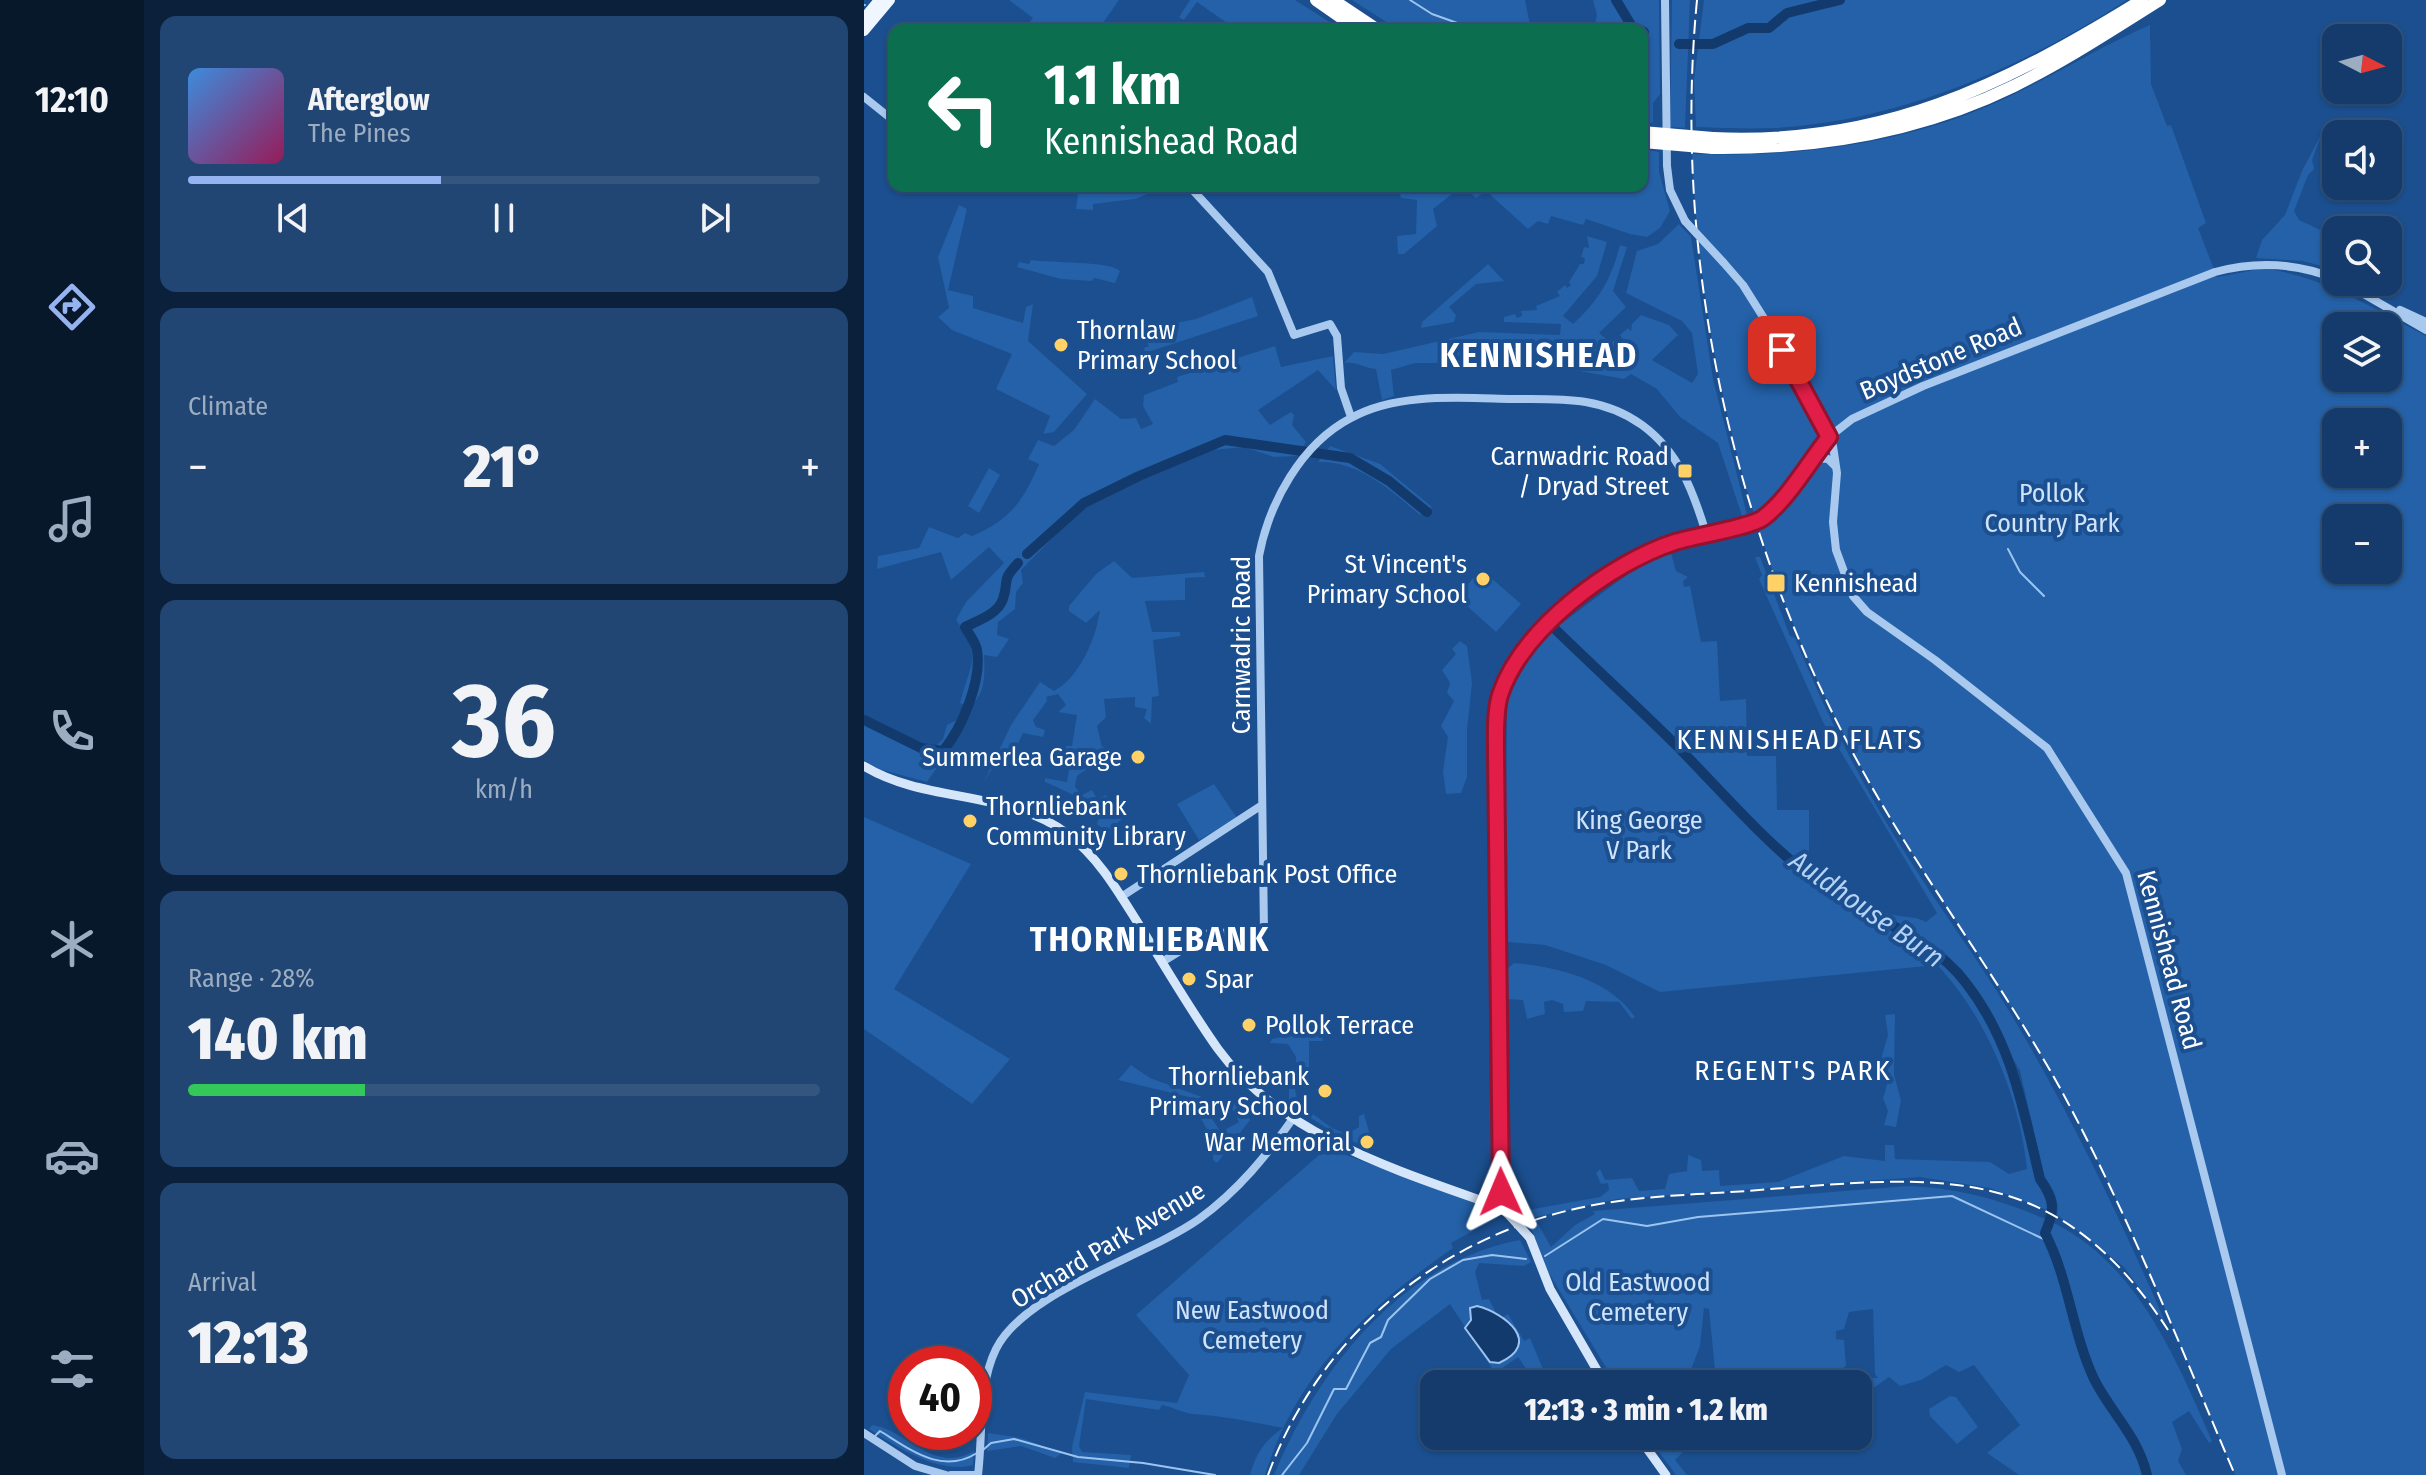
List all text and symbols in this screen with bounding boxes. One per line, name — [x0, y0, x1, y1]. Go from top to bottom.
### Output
north arrow — [2322, 24, 2402, 104]
map controls — [2322, 24, 2402, 584]
text: 1.1 km — [1044, 52, 1181, 119]
icon: left — [912, 56, 1016, 160]
text: 12:10 — [35, 78, 109, 122]
text: Afterglow — [308, 82, 430, 118]
text: The Pines — [308, 118, 411, 149]
text: Kennishead Road — [1044, 120, 1299, 164]
button: sound — [2322, 120, 2402, 200]
icon: previous — [271, 196, 315, 240]
icon: pause — [482, 196, 526, 240]
icon: next — [693, 196, 737, 240]
button: search — [2322, 216, 2402, 296]
icon: directions — [44, 279, 100, 335]
street label: Boydstone Road — [1855, 311, 2027, 407]
button: layers — [2322, 312, 2402, 392]
place label: Thornlaw Primary School — [1077, 315, 1237, 376]
pin — [1748, 316, 1816, 384]
icon: arrive — [1760, 328, 1804, 372]
district label: KENNISHEAD — [1440, 335, 1638, 376]
marker: Thornlaw Primary School — [1052, 336, 1070, 354]
text: Climate — [188, 391, 268, 422]
button: + — [2322, 408, 2402, 488]
text: 21° — [463, 431, 545, 503]
text: − — [188, 441, 208, 494]
text: + — [800, 441, 820, 494]
place label: Carnwadric Road / Dryad Street — [1490, 441, 1669, 502]
marker: Carnwadric Road / Dryad Street — [1676, 462, 1694, 480]
park label: Pollok Country Park — [1984, 478, 2120, 539]
icon: music — [44, 491, 100, 547]
button: − — [2322, 504, 2402, 584]
place label: St Vincent's Primary School — [1307, 549, 1467, 610]
street label: Carnwadric Road — [1226, 556, 1257, 734]
place label: Kennishead — [1794, 568, 1918, 599]
marker: St Vincent's Primary School — [1474, 570, 1492, 588]
marker: Kennishead — [1765, 572, 1787, 594]
text: 36 — [452, 659, 556, 784]
icon: phone — [44, 703, 100, 759]
district label: KENNISHEAD FLATS — [1676, 723, 1924, 756]
place label: Summerlea Garage — [922, 742, 1122, 773]
marker: Summerlea Garage — [1129, 748, 1147, 766]
text: km/h — [475, 774, 533, 805]
place label: Thornliebank Community Library — [986, 791, 1186, 852]
park label: King George V Park — [1575, 805, 1703, 866]
marker: Thornliebank Community Library — [961, 812, 979, 830]
water label: Auldhouse Burn — [1783, 843, 1950, 974]
place label: Thornliebank Post Office — [1137, 859, 1397, 890]
marker: Thornliebank Post Office — [1112, 865, 1130, 883]
street label: Kennishead Road — [2130, 867, 2208, 1053]
icon: climate — [44, 916, 100, 972]
district label: THORNLIEBANK — [1030, 919, 1270, 960]
text: Range · 28% — [188, 963, 315, 994]
place label: Spar — [1205, 964, 1253, 995]
marker: Spar — [1180, 970, 1198, 988]
text: 140 km — [188, 1003, 368, 1075]
place label: Pollok Terrace — [1265, 1010, 1414, 1041]
marker: Pollok Terrace — [1240, 1016, 1258, 1034]
district label: REGENT'S PARK — [1694, 1054, 1892, 1087]
place label: Thornliebank Primary School — [1149, 1061, 1310, 1122]
marker: Thornliebank Primary School — [1316, 1082, 1334, 1100]
place label: War Memorial — [1204, 1127, 1351, 1158]
icon: car — [44, 1128, 100, 1184]
marker: War Memorial — [1358, 1133, 1376, 1151]
position arrow — [1459, 1150, 1543, 1234]
street label: Orchard Park Avenue — [1005, 1175, 1211, 1315]
text: Arrival — [188, 1267, 257, 1298]
park label: Old Eastwood Cemetery — [1565, 1267, 1711, 1328]
park label: New Eastwood Cemetery — [1175, 1295, 1329, 1356]
text: 12:13 — [188, 1307, 309, 1379]
icon: filters — [44, 1341, 100, 1397]
speed limit sign: 40 — [888, 1346, 992, 1450]
text: 12:13 · 3 min · 1.2 km — [1524, 1392, 1768, 1428]

